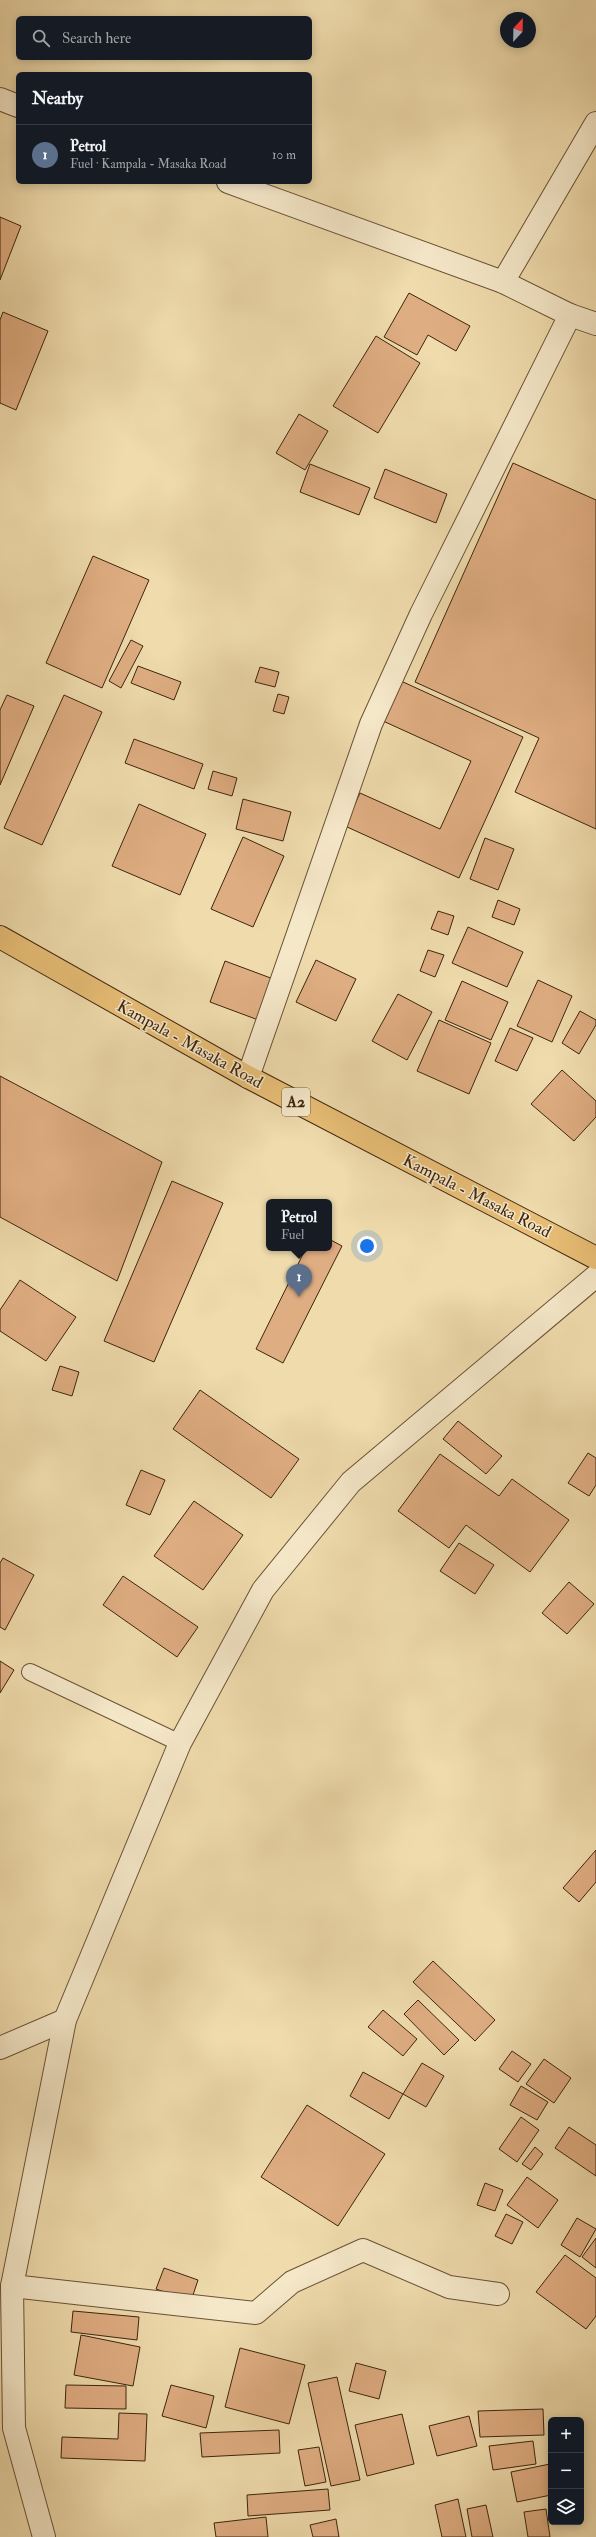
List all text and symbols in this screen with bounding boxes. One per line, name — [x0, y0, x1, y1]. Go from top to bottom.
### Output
north arrow — [500, 12, 536, 48]
search box — [16, 16, 312, 60]
icon: search — [30, 27, 52, 49]
text: Search here — [62, 29, 131, 48]
text: Nearby — [32, 88, 83, 109]
text: Petrol — [70, 137, 106, 156]
text: 1 — [43, 147, 47, 163]
text: 10 m — [272, 147, 296, 163]
text: Fuel · Kampala - Masaka Road — [70, 156, 226, 172]
street label: Kampala - Masaka Road — [113, 995, 267, 1094]
road number: A2 — [282, 1088, 310, 1116]
street label: Kampala - Masaka Road — [399, 1150, 555, 1244]
popup — [266, 1199, 332, 1251]
text: Petrol — [281, 1208, 317, 1227]
text: Fuel — [281, 1227, 304, 1243]
your location — [357, 1236, 377, 1256]
pin: 1 — [286, 1264, 312, 1297]
map controls — [548, 2417, 584, 2525]
button: + — [548, 2417, 584, 2453]
button: − — [548, 2453, 584, 2489]
button: layers — [548, 2489, 584, 2525]

